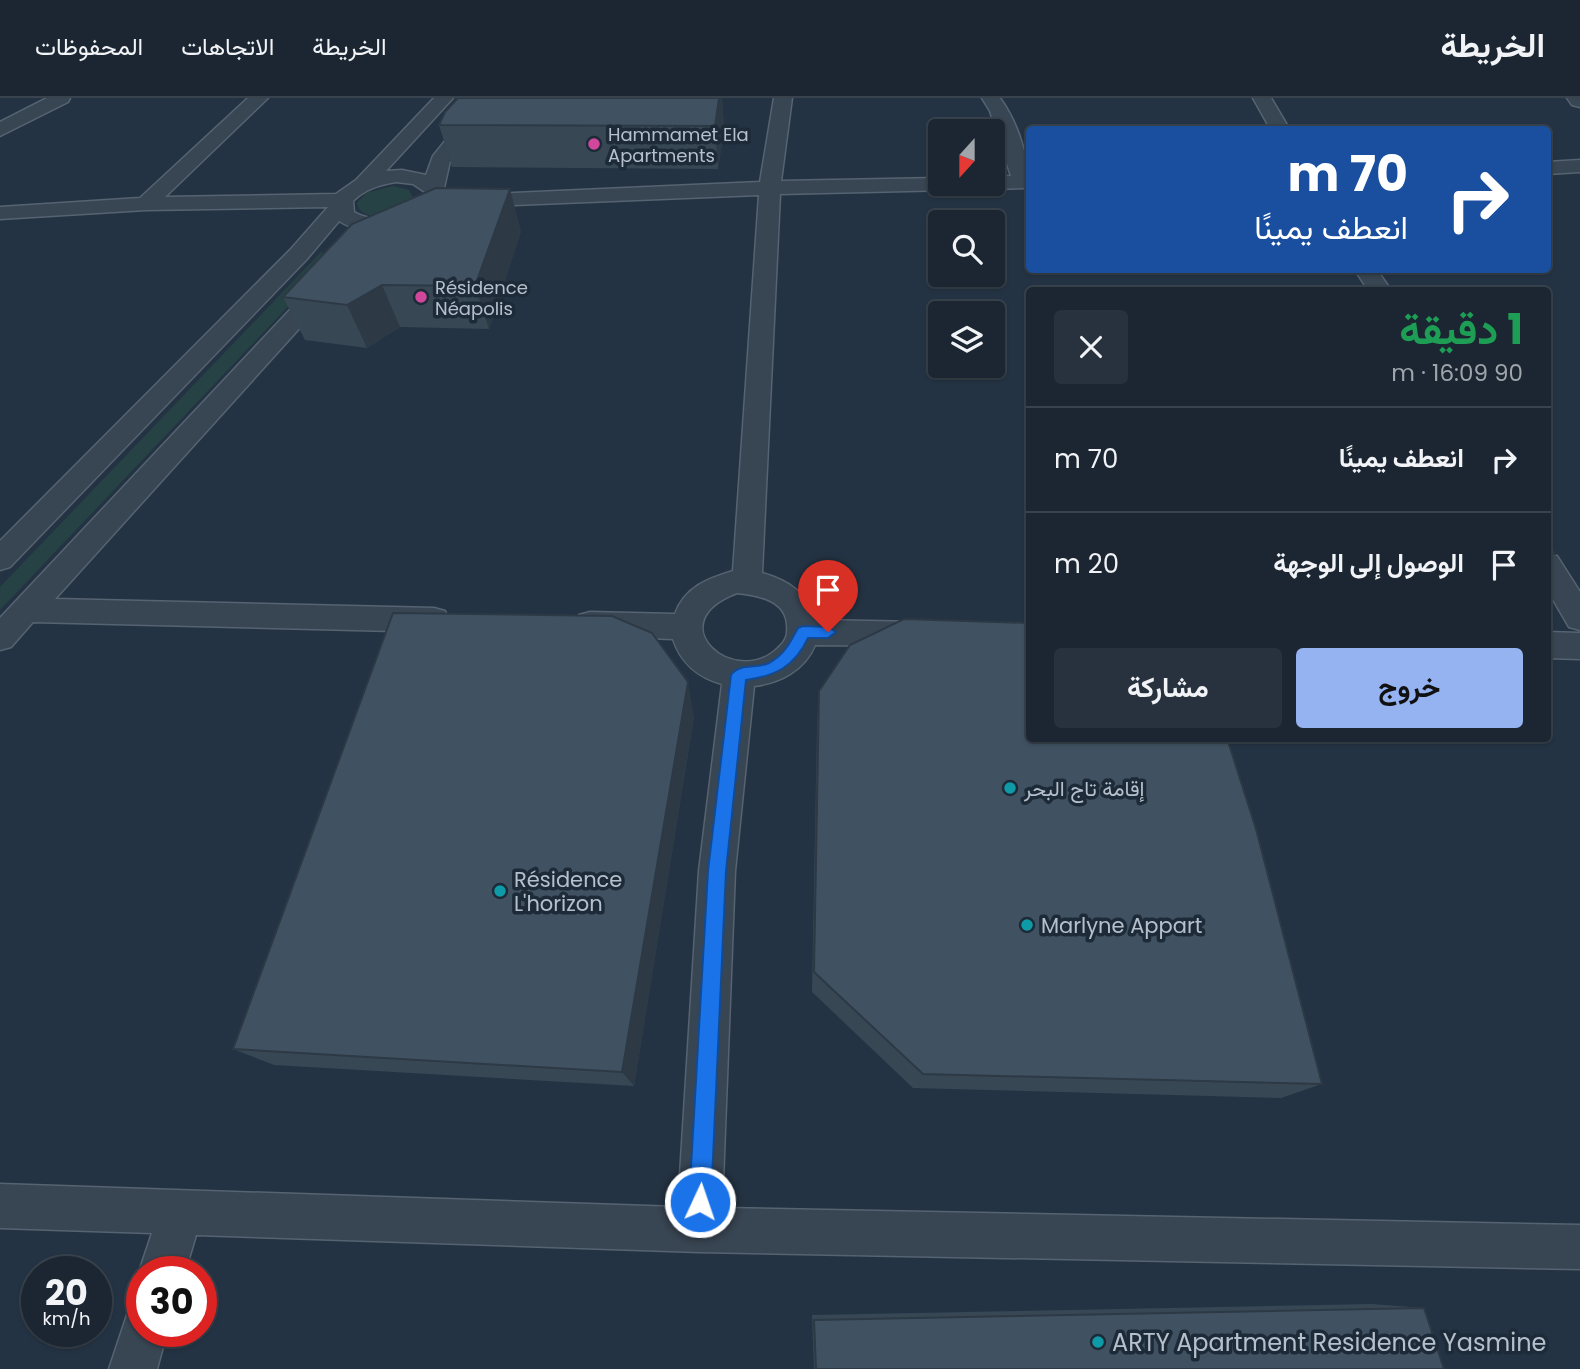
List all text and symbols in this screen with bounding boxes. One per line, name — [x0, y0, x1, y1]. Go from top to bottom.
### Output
text: الخريطة — [1441, 22, 1545, 69]
text: المحفوظات — [35, 30, 143, 63]
text: الاتجاهات — [181, 30, 274, 63]
text: الخريطة — [312, 30, 387, 63]
north arrow — [928, 119, 1004, 196]
map controls — [928, 119, 1005, 378]
place label: Hammamet Ela Apartments — [608, 122, 749, 168]
marker: Hammamet Ela Apartments — [586, 136, 602, 152]
text: 70 m — [1288, 140, 1408, 208]
icon: right — [1432, 154, 1523, 245]
text: انعطف يمينًا — [1254, 205, 1408, 250]
button: search — [928, 210, 1005, 287]
place label: Résidence Néapolis — [435, 275, 528, 321]
marker: Résidence Néapolis — [413, 289, 429, 305]
text: 1 دقيقة — [1399, 300, 1523, 359]
button: layers — [928, 301, 1005, 378]
button: close — [1054, 310, 1128, 384]
text: 90 m · 16:09 — [1391, 357, 1523, 389]
text: انعطف يمينًا — [1339, 440, 1464, 476]
text: 70 m — [1054, 441, 1118, 477]
icon: right — [1485, 441, 1523, 479]
text: الوصول إلى الوجهة — [1273, 545, 1464, 581]
text: 20 m — [1054, 546, 1119, 582]
icon: arrive — [1485, 546, 1523, 584]
pin — [798, 560, 858, 632]
icon: arrive — [809, 571, 847, 609]
button: مشاركة — [1054, 648, 1282, 728]
button: خروج — [1296, 648, 1523, 728]
place label: إقامة تاج البحر — [1023, 774, 1145, 803]
marker: إقامة تاج البحر — [1002, 780, 1018, 796]
place label: Résidence L'horizon — [514, 865, 622, 918]
marker: Résidence L'horizon — [492, 883, 508, 899]
place label: Marlyne Appart — [1041, 911, 1202, 940]
marker: Marlyne Appart — [1019, 917, 1035, 933]
position arrow — [663, 1165, 737, 1239]
speed limit sign: 30 — [126, 1256, 217, 1347]
text: 20 — [45, 1268, 88, 1317]
text: km/h — [43, 1306, 90, 1331]
place label: ARTY Apartment Residence Yasmine — [1112, 1326, 1546, 1359]
marker: ARTY Apartment Residence Yasmine — [1090, 1334, 1106, 1350]

